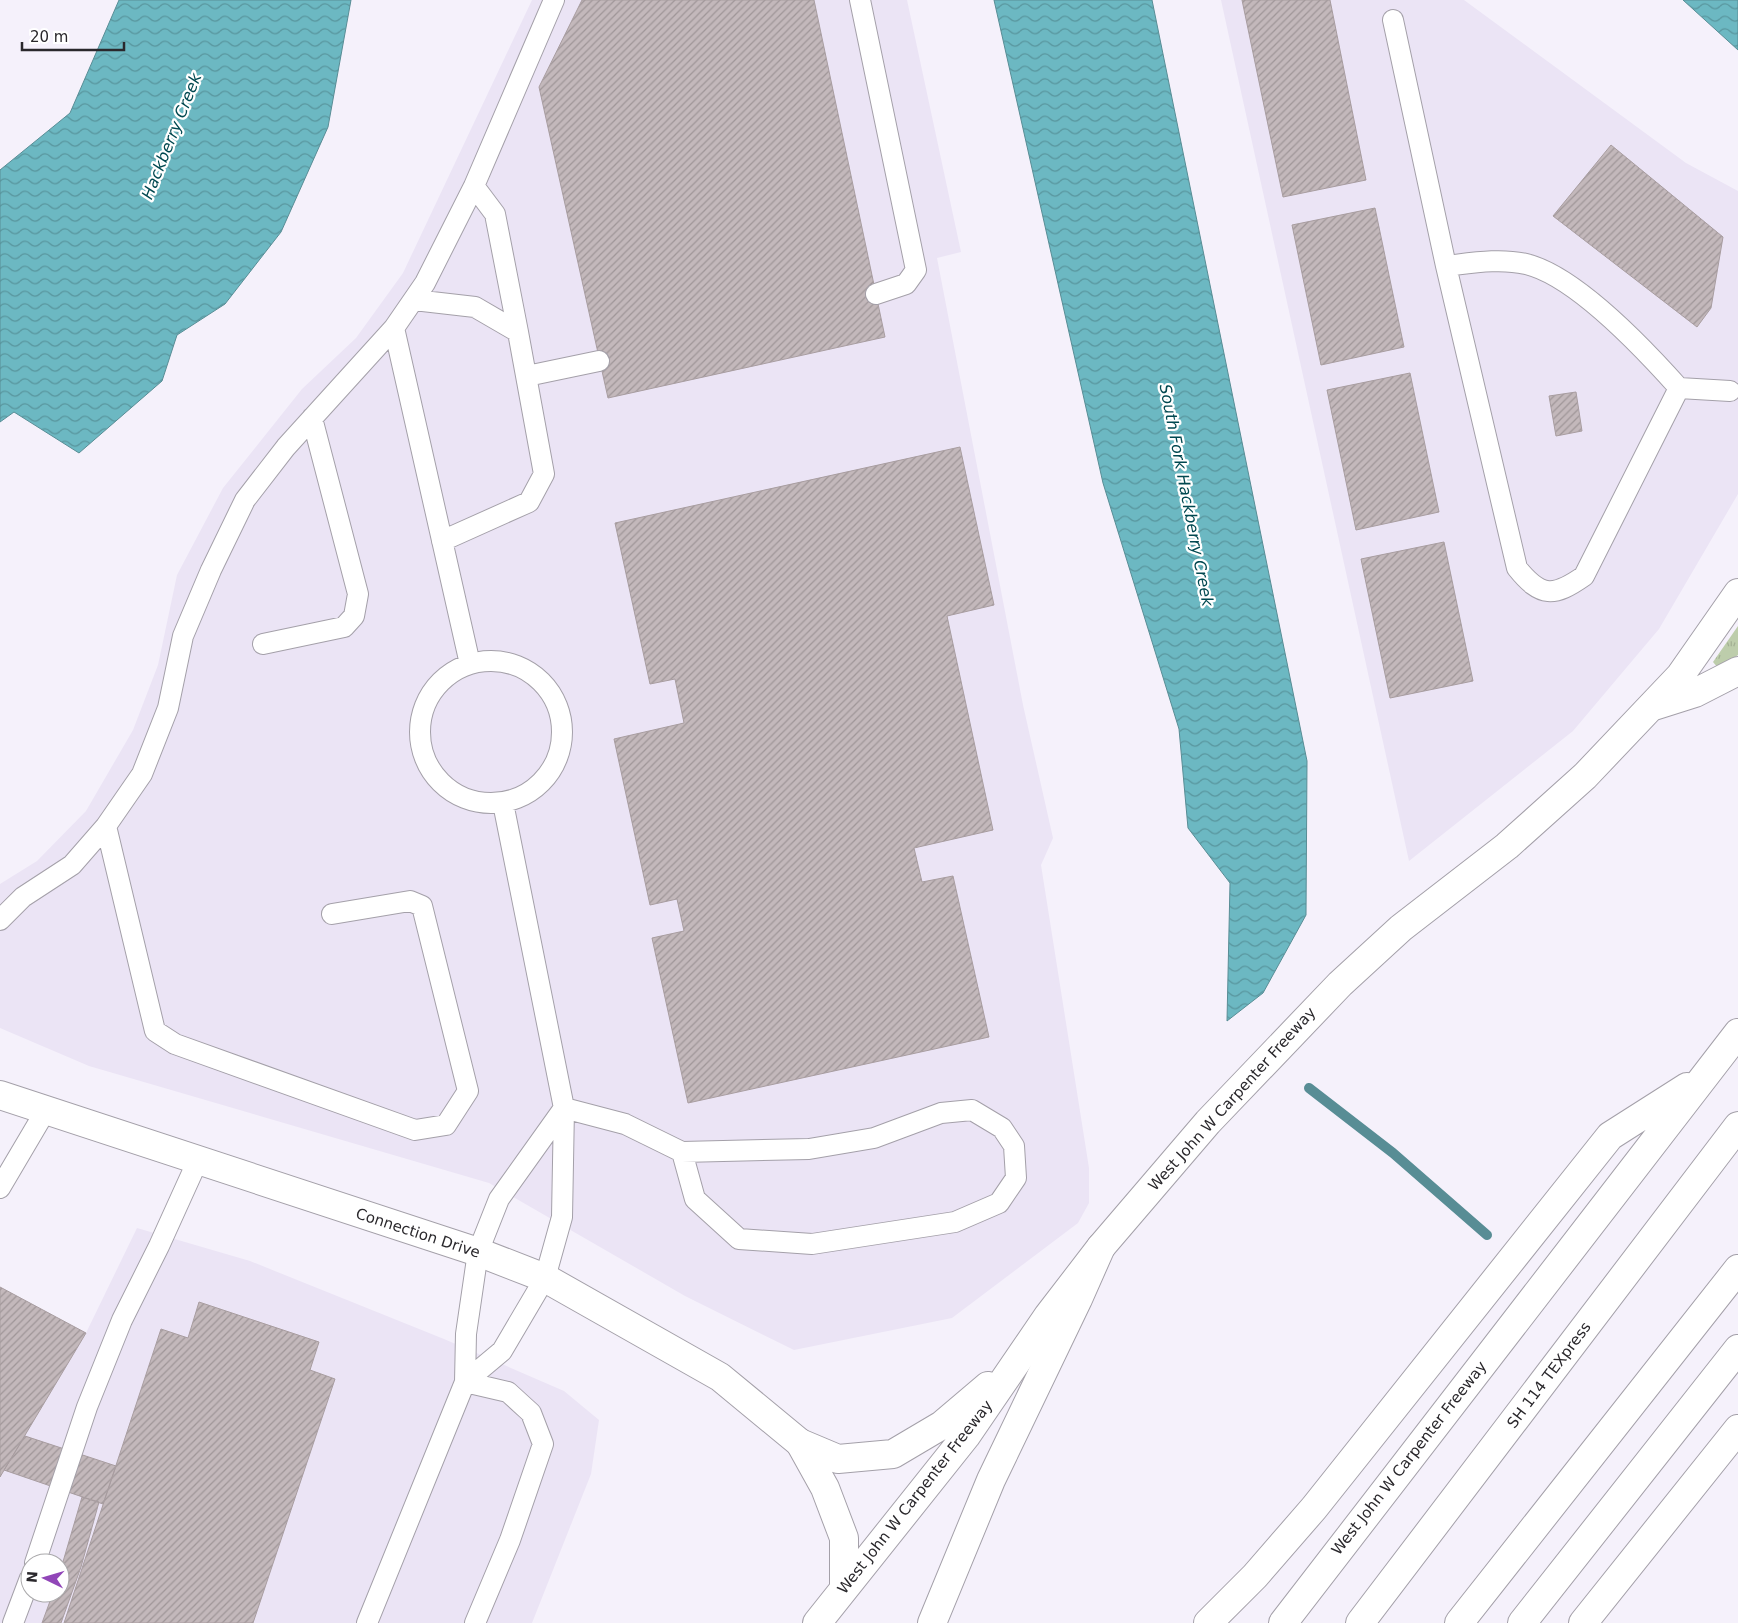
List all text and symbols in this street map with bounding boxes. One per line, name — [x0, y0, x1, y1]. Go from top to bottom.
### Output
scale bar — [22, 20, 125, 52]
text: 20 m — [30, 28, 68, 46]
water label: Hackberry Creek — [137, 70, 206, 202]
water label: South Fork Hackberry Creek — [1156, 382, 1218, 608]
street label: West John W Carpenter Freeway — [1145, 1003, 1319, 1195]
street label: Connection Drive — [354, 1204, 482, 1262]
street label: SH 114 TEXpress — [1503, 1318, 1595, 1432]
street label: West John W Carpenter Freeway — [1328, 1357, 1490, 1558]
street label: West John W Carpenter Freeway — [834, 1396, 996, 1597]
north arrow — [20, 1553, 70, 1603]
text: N — [24, 1570, 41, 1583]

